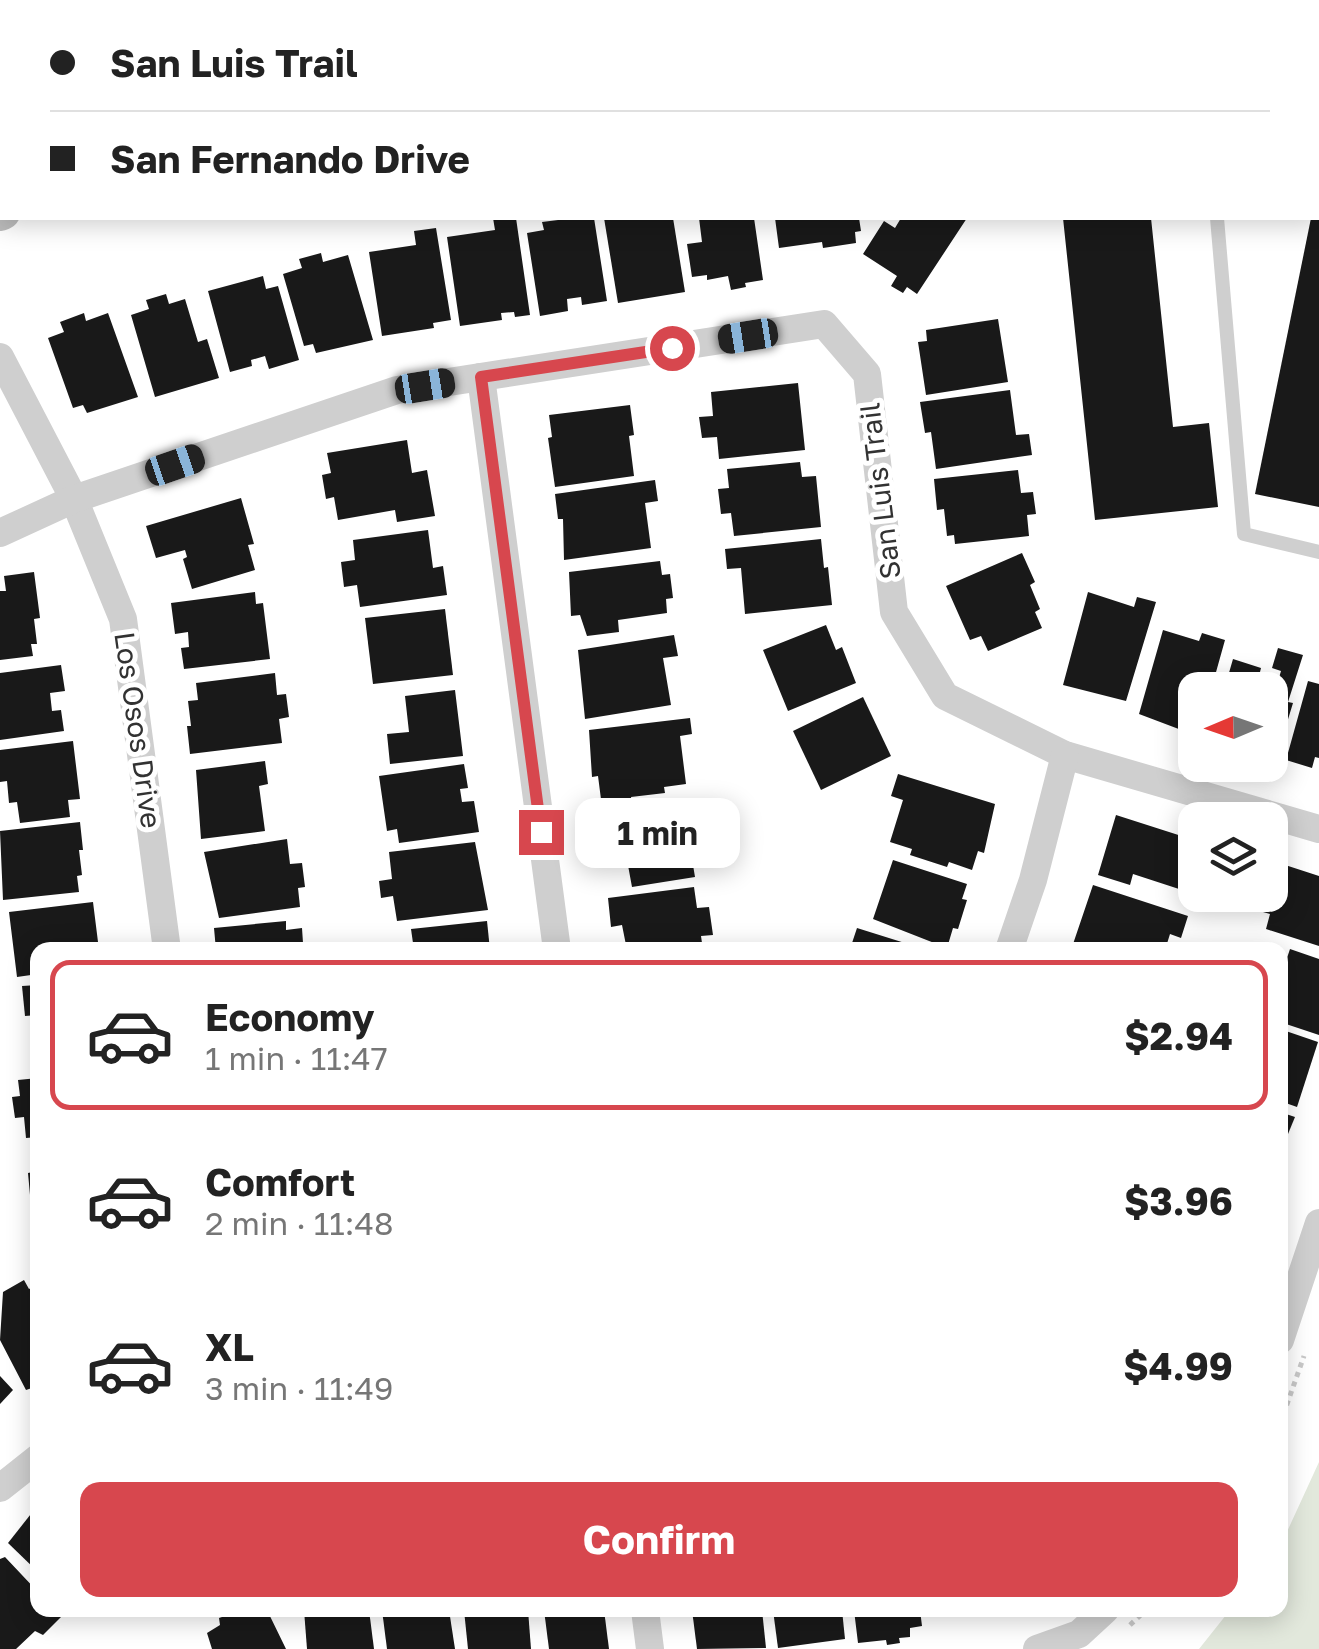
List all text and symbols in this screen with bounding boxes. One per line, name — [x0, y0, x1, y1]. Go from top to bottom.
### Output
text: San Luis Trail — [110, 40, 358, 85]
text: San Fernando Drive — [110, 136, 470, 181]
car — [716, 316, 780, 356]
route start — [650, 326, 695, 371]
car — [393, 366, 457, 406]
street label: San Luis Trail — [852, 401, 907, 581]
car — [142, 441, 208, 489]
street label: Los Osos Drive — [108, 630, 169, 830]
north arrow — [1178, 672, 1288, 782]
map controls — [1178, 672, 1288, 912]
callout: 1 min — [576, 797, 741, 867]
button: layers — [1178, 802, 1288, 912]
route end — [519, 810, 564, 855]
text: 1 min — [617, 814, 698, 852]
icon: car — [85, 990, 175, 1080]
text: Economy — [205, 994, 374, 1039]
text: $2.94 — [1124, 1013, 1233, 1058]
text: 1 min · 11:47 — [205, 1039, 388, 1077]
icon: car — [85, 1155, 175, 1245]
text: Comfort — [205, 1159, 355, 1204]
text: $3.96 — [1124, 1178, 1233, 1223]
text: 2 min · 11:48 — [205, 1204, 393, 1242]
icon: car — [85, 1320, 175, 1410]
text: XL — [205, 1324, 254, 1369]
text: $4.99 — [1123, 1343, 1233, 1388]
text: 3 min · 11:49 — [205, 1369, 393, 1407]
button: Confirm — [80, 1482, 1238, 1597]

